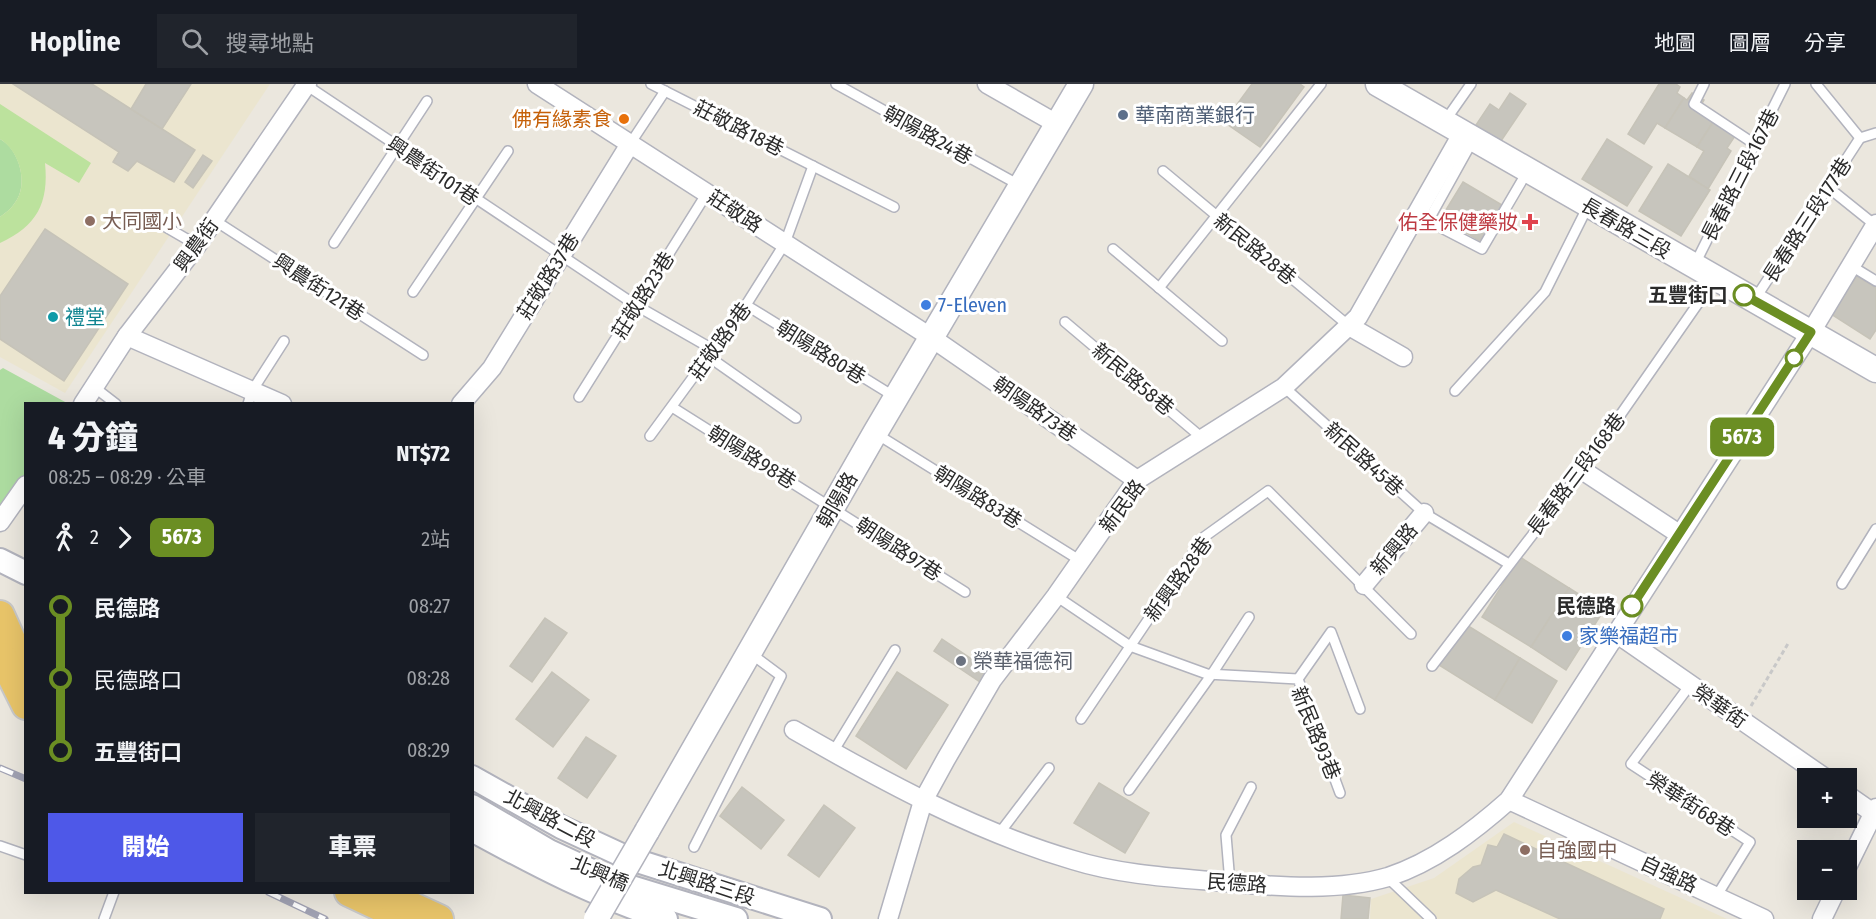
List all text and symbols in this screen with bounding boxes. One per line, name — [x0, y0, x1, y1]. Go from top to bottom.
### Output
search box — [157, 14, 577, 68]
text: Hopline — [30, 25, 121, 58]
icon: search — [178, 25, 211, 58]
text: 搜尋地點 — [226, 30, 314, 57]
text: 地圖 — [1654, 30, 1696, 56]
text: 圖層 — [1729, 30, 1771, 56]
text: 分享 — [1804, 30, 1846, 56]
street label: 莊敬路18巷 — [690, 95, 788, 161]
street label: 朝陽路24巷 — [879, 101, 977, 169]
place label: 華南商業銀行 — [1135, 103, 1255, 127]
street label: 長春路三段167巷 — [1696, 105, 1784, 245]
place label: 佛有緣素食 — [512, 107, 612, 131]
marker: 華南商業銀行 — [1116, 108, 1130, 122]
marker: 佛有緣素食 — [617, 112, 631, 126]
street label: 興農街101巷 — [383, 132, 483, 210]
street label: 長春路三段177巷 — [1758, 153, 1856, 287]
street label: 莊敬路 — [703, 185, 767, 237]
street label: 長春路三段 — [1577, 193, 1675, 263]
place label: 大同國小 — [102, 209, 182, 233]
street label: 新民路28巷 — [1209, 209, 1301, 289]
place label: 佑全保健藥妝 — [1398, 210, 1518, 234]
marker: 大同國小 — [83, 214, 97, 228]
street label: 興農街 — [169, 214, 223, 276]
marker: 佑全保健藥妝 — [1523, 215, 1537, 229]
street label: 莊敬路37巷 — [512, 228, 584, 324]
street label: 莊敬路23巷 — [607, 247, 679, 343]
street label: 興農街121巷 — [269, 249, 369, 325]
place label: 五豐街口 — [1648, 283, 1728, 307]
marker: 五豐街口 — [1733, 284, 1755, 306]
place label: 7-Eleven — [938, 293, 1007, 317]
street label: 莊敬路9巷 — [684, 298, 756, 384]
marker: 7-Eleven — [919, 298, 933, 312]
place label: 禮堂 — [65, 305, 105, 329]
marker: 禮堂 — [46, 310, 60, 324]
street label: 朝陽路80巷 — [772, 315, 870, 389]
street label: 新民路58巷 — [1087, 338, 1179, 420]
unlabelled marker — [1785, 349, 1803, 367]
street label: 朝陽路73巷 — [988, 371, 1082, 447]
street label: 長春路三段168巷 — [1522, 408, 1630, 540]
street label: 新民路45巷 — [1319, 417, 1409, 501]
text: 4 分鐘 — [48, 418, 138, 458]
line badge: 5673 — [1700, 418, 1784, 456]
street label: 朝陽路98巷 — [703, 420, 801, 494]
text: 5673 — [1722, 424, 1762, 450]
text: NT$72 — [396, 440, 450, 467]
street label: 朝陽路83巷 — [930, 461, 1026, 533]
text: 08:25 – 08:29 · 公車 — [48, 465, 206, 489]
street label: 朝陽路 — [812, 468, 862, 532]
street label: 新民路 — [1094, 475, 1150, 537]
street label: 朝陽路97巷 — [852, 512, 946, 586]
street label: 新興路 — [1366, 518, 1422, 580]
icon: walk — [48, 521, 81, 554]
icon: forward — [108, 521, 141, 554]
text: 5673 — [162, 524, 202, 550]
text: 2 — [90, 525, 99, 549]
text: 2站 — [421, 527, 450, 551]
street label: 新興路28巷 — [1139, 532, 1217, 626]
text: 08:27 — [409, 594, 450, 618]
place label: 民德路 — [1556, 594, 1616, 618]
text: 民德路 — [94, 595, 160, 622]
marker: 民德路 — [1621, 595, 1643, 617]
place label: 家樂福超市 — [1579, 624, 1679, 648]
marker: 家樂福超市 — [1560, 629, 1574, 643]
place label: 榮華福德祠 — [973, 649, 1073, 673]
marker: 榮華福德祠 — [954, 654, 968, 668]
text: 08:28 — [407, 666, 450, 690]
text: 民德路口 — [94, 667, 182, 694]
street label: 榮華街 — [1689, 679, 1751, 733]
street label: 新民路93巷 — [1286, 683, 1346, 783]
text: 08:29 — [407, 738, 450, 762]
text: 五豐街口 — [94, 739, 182, 766]
street label: 榮華街68巷 — [1643, 767, 1739, 841]
map controls — [1797, 768, 1857, 900]
button: + — [1797, 768, 1857, 828]
street label: 北興路二段 — [500, 784, 600, 852]
button: 開始 — [48, 813, 243, 882]
button: 車票 — [255, 813, 450, 882]
place label: 自強國中 — [1537, 838, 1617, 862]
button: − — [1797, 840, 1857, 900]
marker: 自強國中 — [1518, 843, 1532, 857]
street label: 北興橋 — [568, 850, 632, 896]
street label: 自強路 — [1637, 850, 1701, 898]
street label: 北興路三段 — [656, 856, 758, 910]
street label: 民德路 — [1206, 869, 1268, 897]

